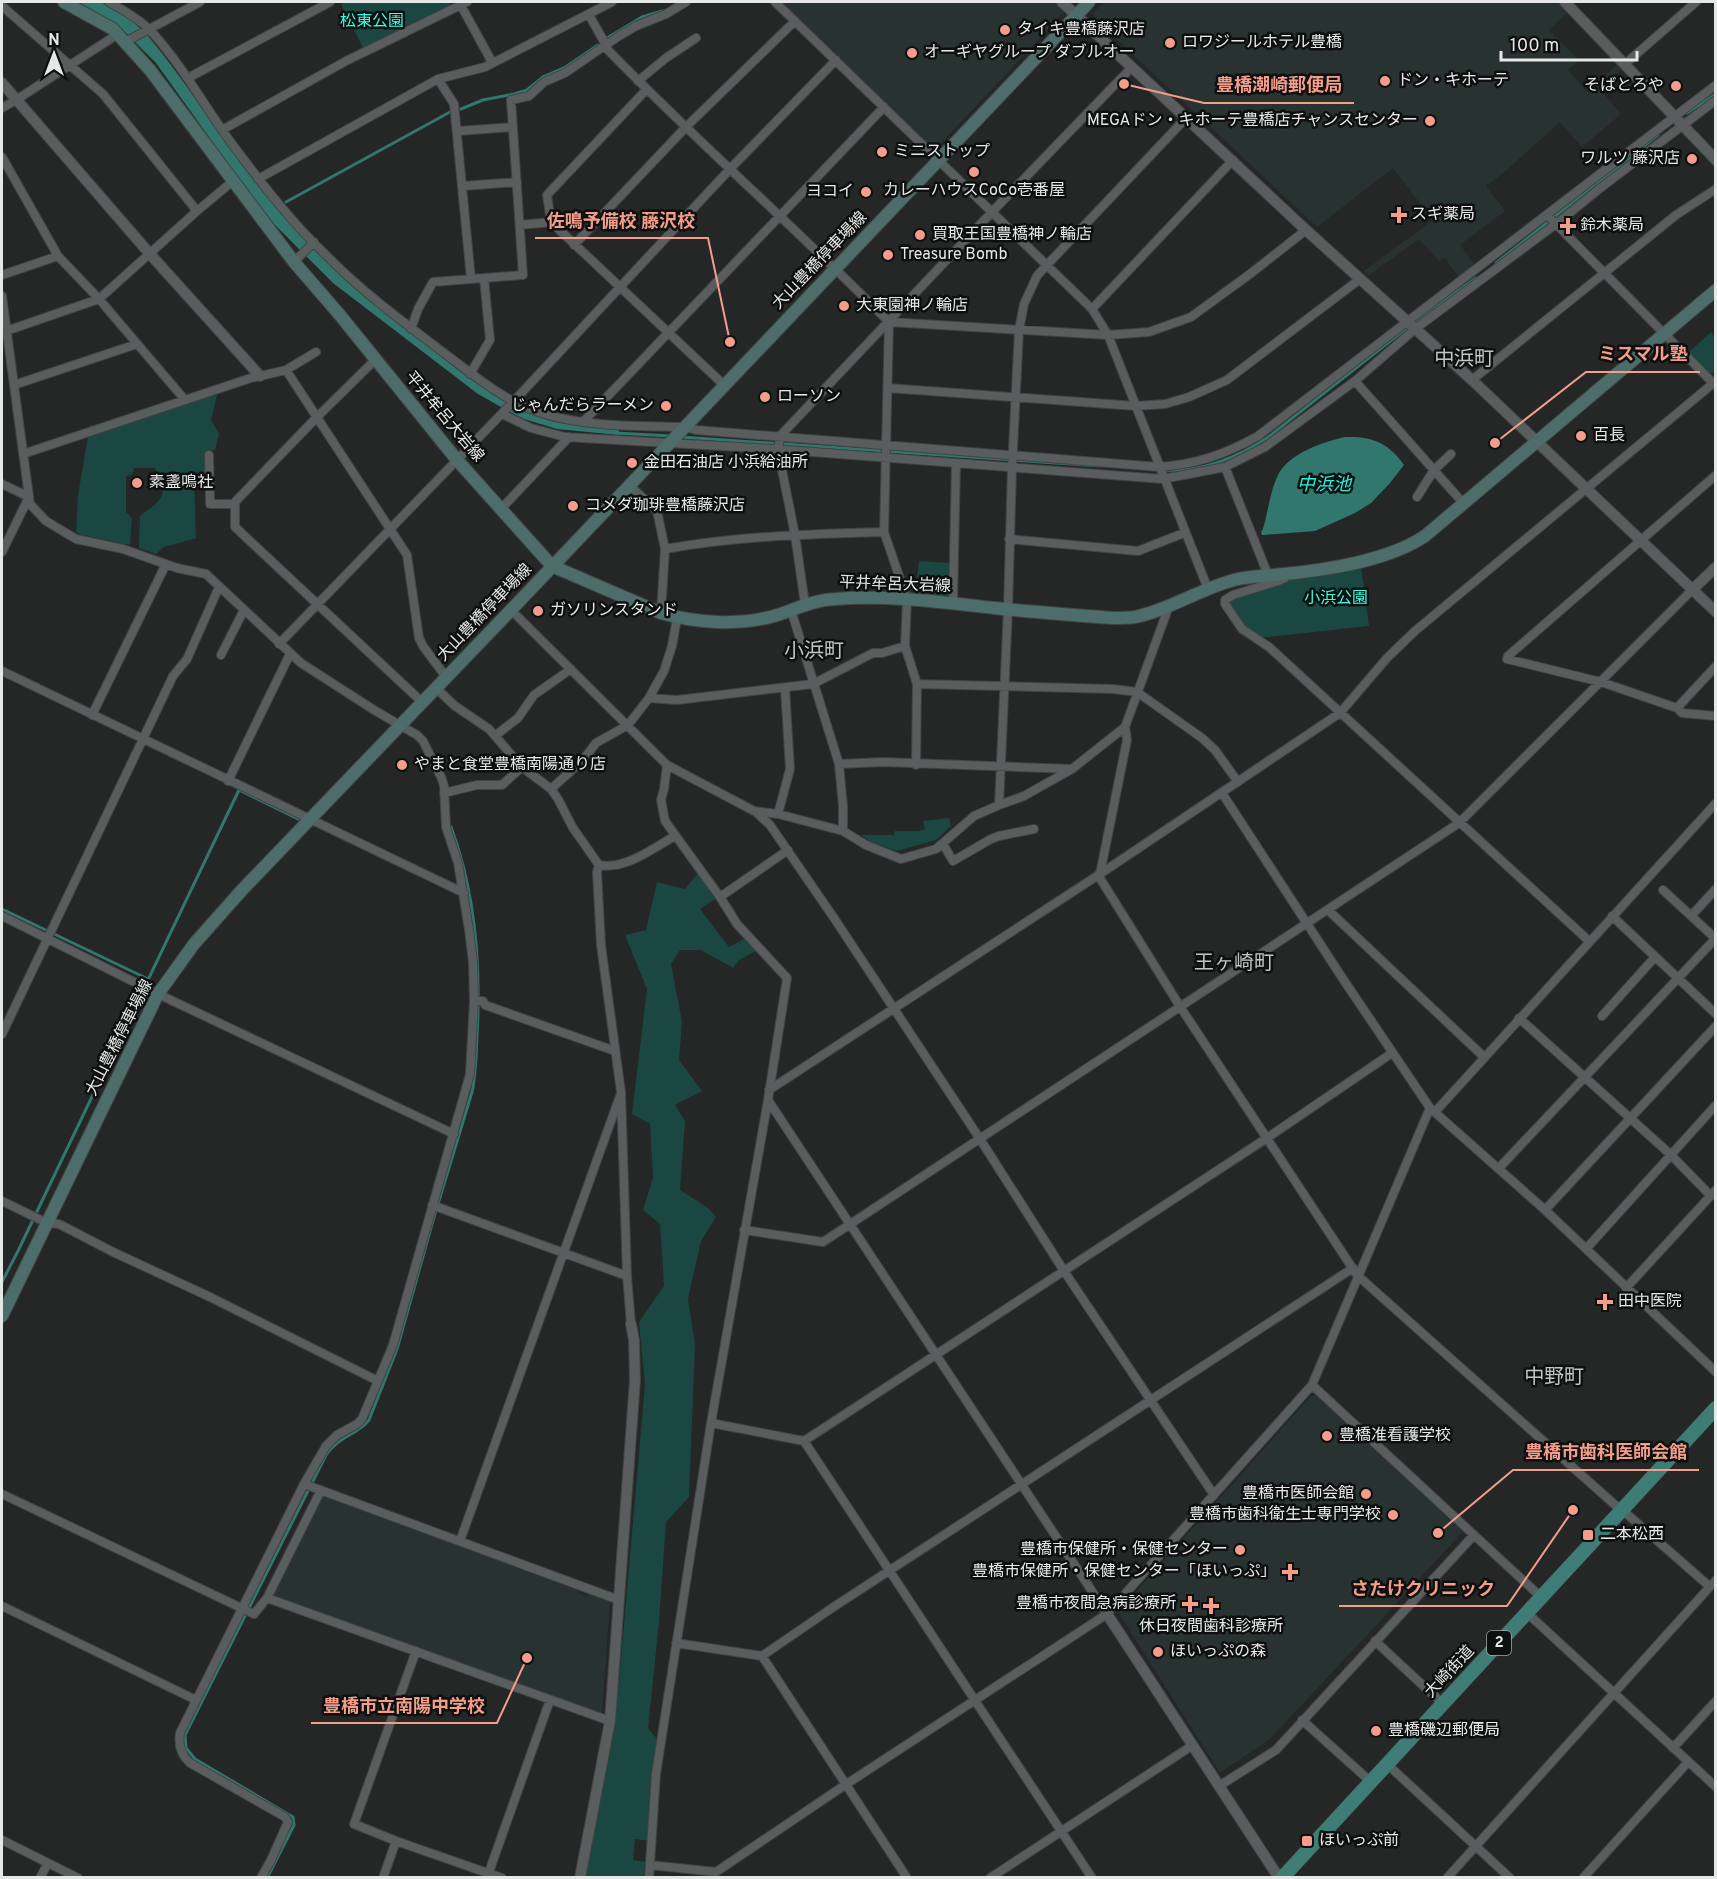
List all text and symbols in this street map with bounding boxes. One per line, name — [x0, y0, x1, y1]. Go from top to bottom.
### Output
park label: 松東公園 — [340, 12, 404, 32]
place label: タイキ豊橋藤沢店 — [1017, 20, 1145, 40]
marker: タイキ豊橋藤沢店 — [998, 23, 1012, 37]
north arrow — [24, 24, 84, 84]
scale bar — [1501, 24, 1638, 62]
text: N — [48, 31, 60, 51]
place label: ロワジールホテル豊橋 — [1182, 33, 1342, 53]
text: 100 m — [1510, 35, 1559, 58]
marker: ロワジールホテル豊橋 — [1163, 36, 1177, 50]
place label: オーギヤグループ ダブルオー — [924, 43, 1135, 63]
marker: オーギヤグループ ダブルオー — [905, 46, 919, 60]
callout: 豊橋潮崎郵便局 — [1204, 67, 1354, 103]
place label: ドン・キホーテ — [1397, 71, 1509, 91]
marker: ドン・キホーテ — [1378, 74, 1392, 88]
text: 豊橋潮崎郵便局 — [1216, 75, 1342, 98]
place label: そばとろや — [1584, 76, 1664, 96]
marker: そばとろや — [1669, 79, 1683, 93]
place label: MEGAドン・キホーテ豊橋店チャンスセンター — [1087, 111, 1418, 131]
marker: MEGAドン・キホーテ豊橋店チャンスセンター — [1423, 114, 1437, 128]
place label: ミニストップ — [894, 142, 990, 162]
marker: ミニストップ — [875, 145, 889, 159]
place label: ワルツ 藤沢店 — [1580, 149, 1680, 169]
marker: ワルツ 藤沢店 — [1685, 152, 1699, 166]
marker: カレーハウスCoCo壱番屋 — [967, 165, 981, 179]
place label: カレーハウスCoCo壱番屋 — [883, 181, 1065, 201]
place label: ヨコイ — [806, 182, 854, 202]
marker: ヨコイ — [859, 185, 873, 199]
callout: 佐鳴予備校 藤沢校 — [535, 202, 708, 238]
place label: スギ薬局 — [1411, 205, 1475, 225]
street label: 大山豊橋停車場線 — [768, 208, 872, 314]
marker: スギ薬局 — [1392, 208, 1406, 222]
text: 佐鳴予備校 藤沢校 — [547, 211, 695, 234]
place label: 鈴木薬局 — [1580, 216, 1644, 236]
marker: 鈴木薬局 — [1561, 219, 1575, 233]
place label: 買取王国豊橋神ノ輪店 — [932, 225, 1092, 245]
marker: 買取王国豊橋神ノ輪店 — [913, 228, 927, 242]
place label: Treasure Bomb — [900, 245, 1007, 265]
marker: Treasure Bomb — [881, 248, 895, 262]
place label: 大東園神ノ輪店 — [856, 296, 968, 316]
marker: 大東園神ノ輪店 — [837, 299, 851, 313]
callout: ミスマル塾 — [1586, 336, 1700, 372]
text: ミスマル塾 — [1598, 344, 1688, 367]
district label: 中浜町 — [1434, 347, 1494, 373]
street label: 平井牟呂大岩線 — [400, 368, 488, 466]
place label: ローソン — [777, 387, 841, 407]
marker: ローソン — [758, 390, 772, 404]
place label: じゃんだらラーメン — [511, 396, 654, 416]
marker: じゃんだらラーメン — [659, 399, 673, 413]
place label: 百長 — [1593, 426, 1625, 446]
marker: 百長 — [1574, 429, 1588, 443]
place label: 金田石油店 小浜給油所 — [644, 453, 808, 473]
marker: 金田石油店 小浜給油所 — [625, 456, 639, 470]
place label: 素盞鳴社 — [149, 473, 213, 493]
water label: 中浜池 — [1297, 474, 1353, 497]
marker: 素盞鳴社 — [130, 476, 144, 490]
place label: コメダ珈琲豊橋藤沢店 — [585, 496, 745, 516]
marker: コメダ珈琲豊橋藤沢店 — [566, 499, 580, 513]
street label: 大山豊橋停車場線 — [433, 560, 537, 666]
street label: 平井牟呂大岩線 — [839, 573, 951, 597]
park label: 小浜公園 — [1304, 589, 1368, 609]
place label: ガソリンスタンド — [550, 601, 678, 621]
marker: ガソリンスタンド — [531, 604, 545, 618]
district label: 小浜町 — [784, 639, 844, 665]
place label: やまと食堂豊橋南陽通り店 — [414, 755, 606, 775]
marker: やまと食堂豊橋南陽通り店 — [395, 758, 409, 772]
district label: 王ヶ崎町 — [1194, 951, 1274, 977]
street label: 大山豊橋停車場線 — [82, 976, 158, 1100]
place label: 田中医院 — [1618, 1292, 1682, 1312]
marker: 田中医院 — [1596, 1293, 1614, 1311]
district label: 中野町 — [1524, 1365, 1584, 1391]
place label: 豊橋准看護学校 — [1339, 1426, 1451, 1446]
marker: 豊橋准看護学校 — [1320, 1429, 1334, 1443]
callout: 豊橋市歯科医師会館 — [1513, 1434, 1699, 1470]
text: 豊橋市歯科医師会館 — [1525, 1442, 1687, 1465]
place label: 豊橋市医師会館 — [1242, 1484, 1354, 1504]
marker: 豊橋市医師会館 — [1359, 1487, 1373, 1501]
place label: 豊橋市歯科衛生士専門学校 — [1189, 1505, 1381, 1525]
marker: 豊橋市歯科衛生士専門学校 — [1386, 1508, 1400, 1522]
place label: 二本松西 — [1600, 1525, 1664, 1545]
marker: 二本松西 — [1581, 1528, 1595, 1542]
place label: 豊橋市保健所・保健センター — [1020, 1540, 1228, 1560]
marker: 豊橋市保健所・保健センター — [1233, 1543, 1247, 1557]
place label: 豊橋市保健所・保健センター「ほいっぷ」 — [972, 1562, 1276, 1582]
marker: 豊橋市保健所・保健センター「ほいっぷ」 — [1281, 1563, 1299, 1581]
callout: さたけクリニック — [1339, 1570, 1507, 1606]
text: さたけクリニック — [1351, 1579, 1495, 1602]
place label: 豊橋市夜間急病診療所 — [1016, 1594, 1176, 1614]
marker: 豊橋市夜間急病診療所 — [1181, 1595, 1199, 1613]
marker: 休日夜間歯科診療所 — [1202, 1597, 1220, 1615]
place label: 休日夜間歯科診療所 — [1139, 1617, 1283, 1637]
road number: 2 — [1487, 1631, 1511, 1655]
place label: ほいっぷの森 — [1170, 1642, 1266, 1662]
street label: 大崎街道 — [1421, 1642, 1479, 1702]
marker: ほいっぷの森 — [1151, 1645, 1165, 1659]
callout: 豊橋市立南陽中学校 — [311, 1687, 497, 1723]
text: 豊橋市立南陽中学校 — [323, 1696, 485, 1719]
place label: 豊橋磯辺郵便局 — [1388, 1721, 1500, 1741]
marker: 豊橋磯辺郵便局 — [1369, 1724, 1383, 1738]
place label: ほいっぷ前 — [1319, 1831, 1399, 1851]
marker: ほいっぷ前 — [1300, 1834, 1314, 1848]

